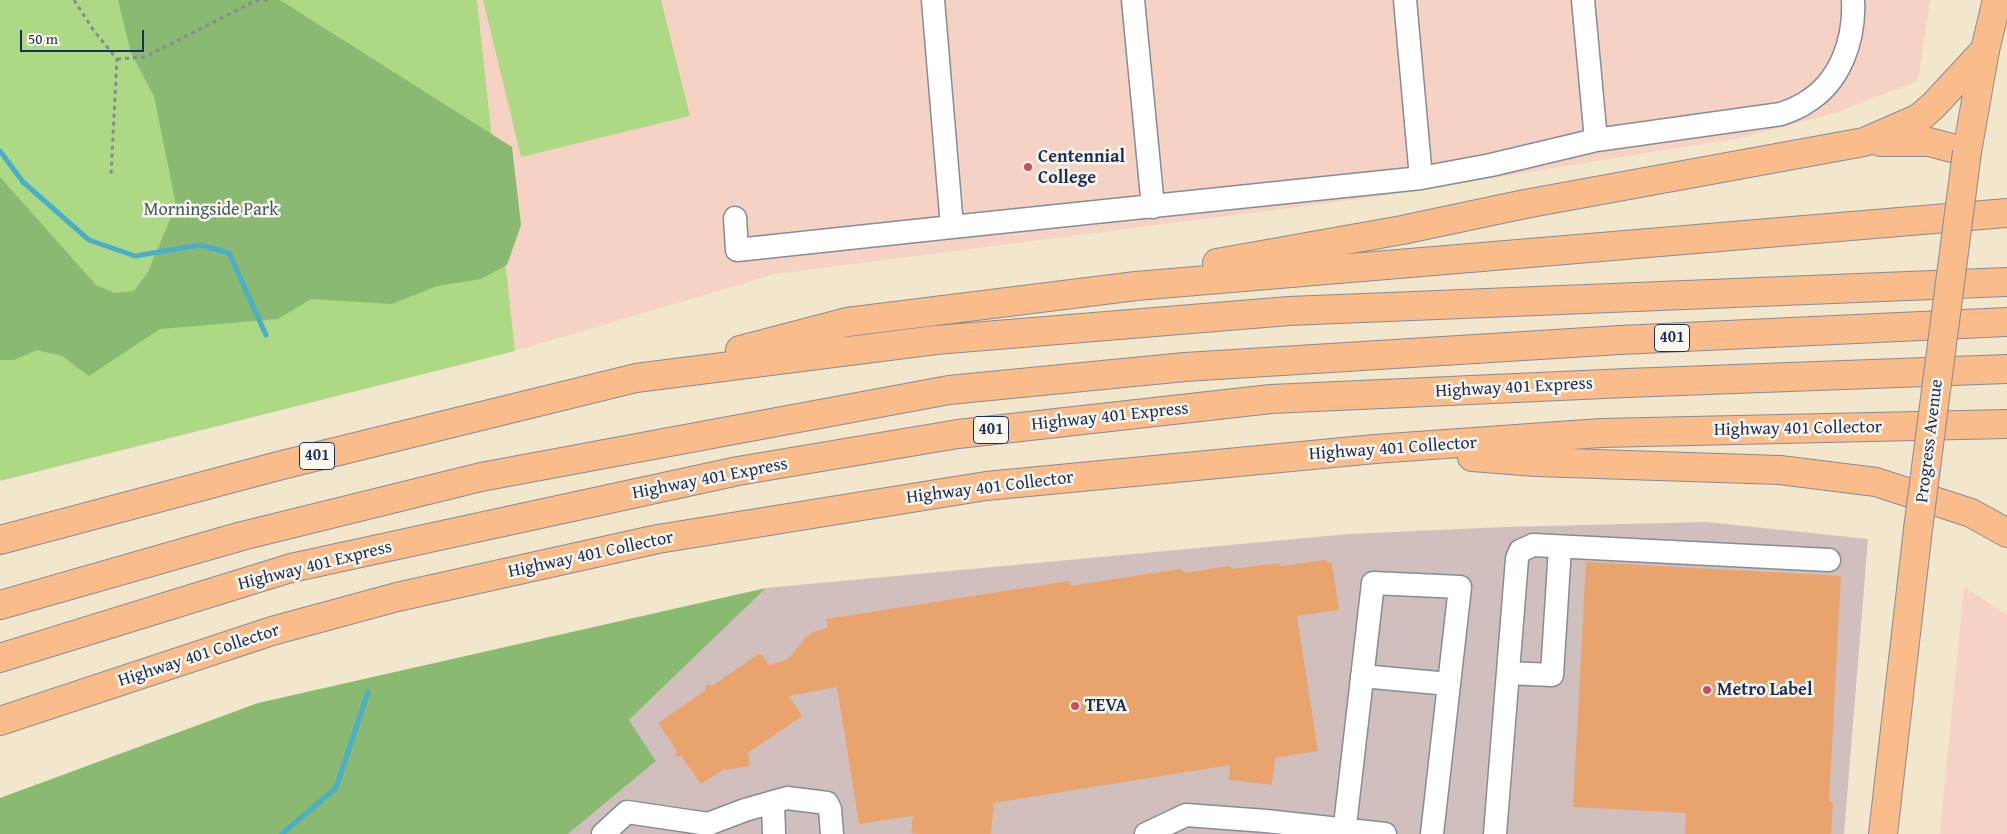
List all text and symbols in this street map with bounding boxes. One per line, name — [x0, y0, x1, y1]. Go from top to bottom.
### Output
scale bar — [22, 20, 146, 52]
text: 50 m — [28, 28, 58, 49]
place label: Centennial College — [1038, 146, 1125, 188]
marker: Centennial College — [1022, 161, 1034, 173]
park label: Morningside Park — [144, 199, 278, 221]
road number: 401 — [1654, 324, 1690, 352]
street label: Highway 401 Express — [1435, 373, 1593, 403]
street label: Progress Avenue — [1912, 378, 1948, 504]
street label: Highway 401 Express — [1030, 398, 1190, 436]
road number: 401 — [974, 416, 1008, 444]
street label: Highway 401 Collector — [1714, 417, 1882, 441]
street label: Highway 401 Collector — [1308, 432, 1478, 466]
road number: 401 — [300, 442, 334, 470]
street label: Highway 401 Express — [630, 453, 790, 505]
street label: Highway 401 Collector — [905, 467, 1075, 509]
street label: Highway 401 Collector — [506, 527, 676, 583]
street label: Highway 401 Express — [236, 536, 394, 596]
street label: Highway 401 Collector — [116, 620, 282, 692]
place label: Metro Label — [1717, 679, 1813, 701]
marker: Metro Label — [1701, 684, 1713, 696]
place label: TEVA — [1085, 695, 1127, 717]
marker: TEVA — [1069, 700, 1081, 712]

